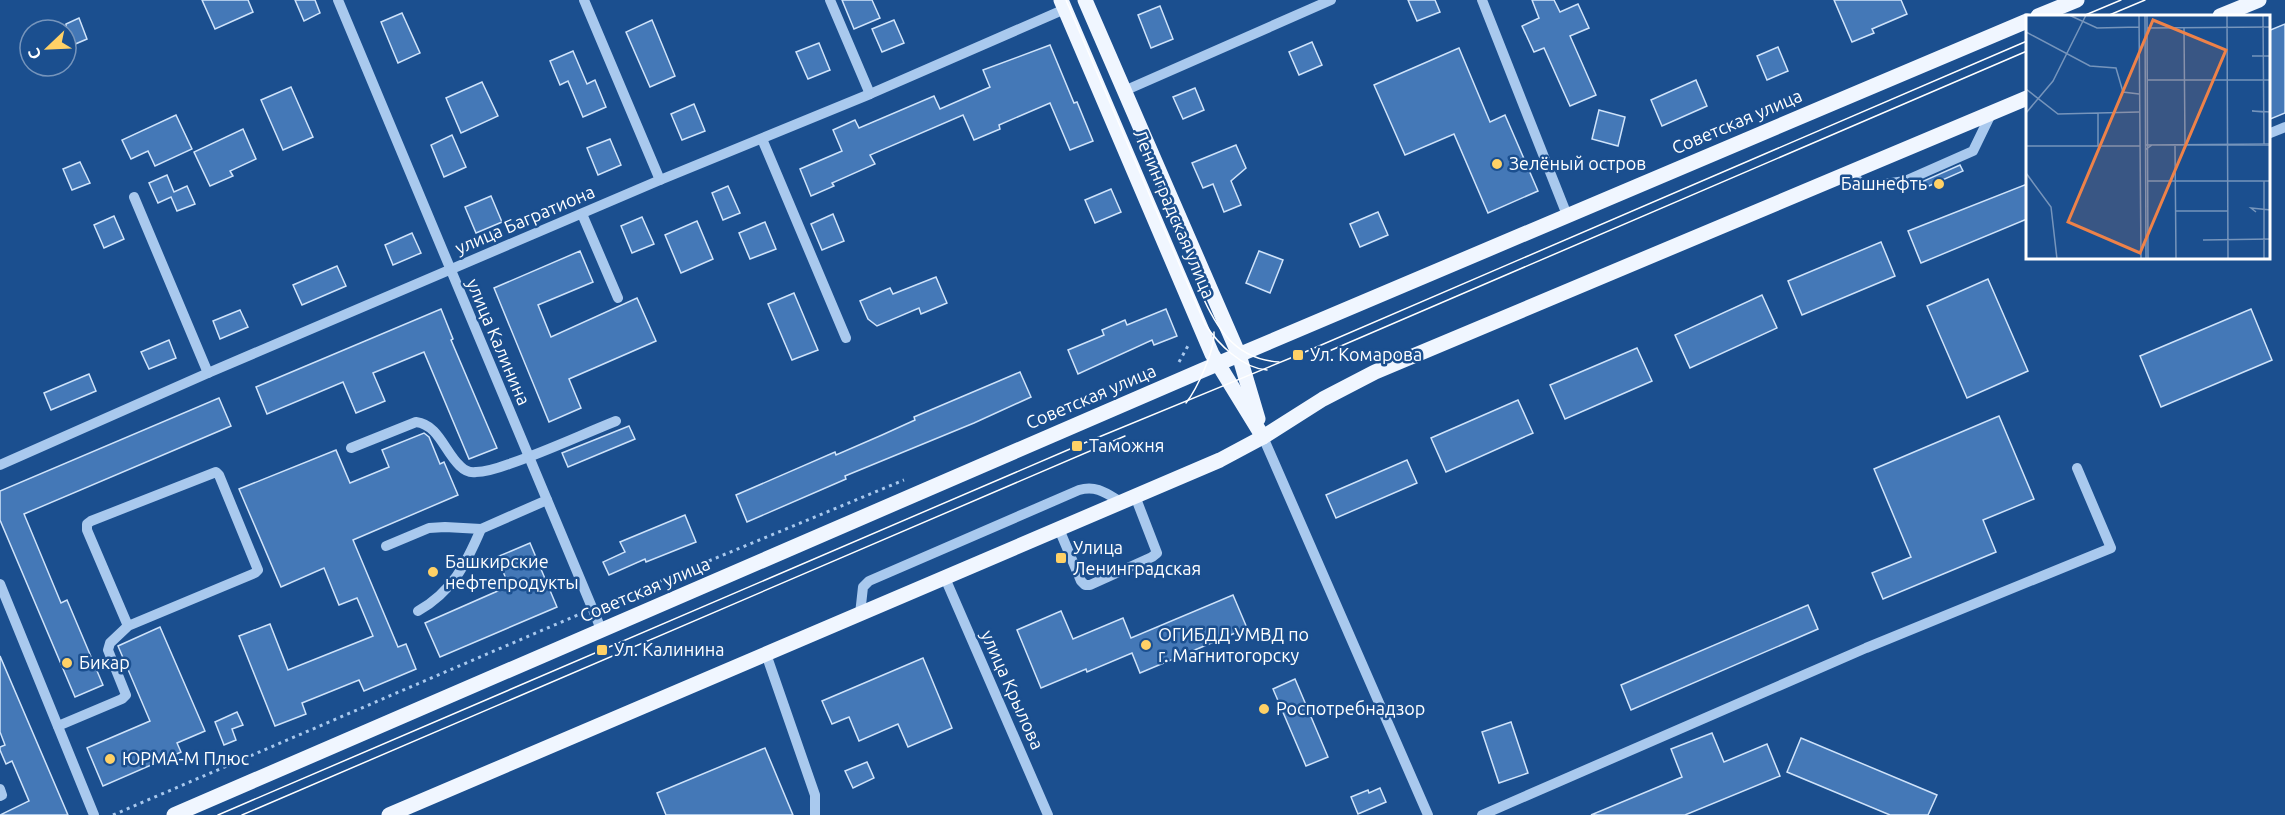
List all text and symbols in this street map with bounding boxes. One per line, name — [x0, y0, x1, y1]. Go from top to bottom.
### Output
inset map — [2026, 15, 2270, 260]
north arrow — [18, 18, 78, 78]
text: С — [24, 46, 44, 62]
street label: Советская улица — [1669, 85, 1805, 158]
street label: Ленинградская улица — [1130, 126, 1220, 301]
place label: Зелёный остров — [1509, 153, 1646, 173]
marker: Зелёный остров — [1490, 157, 1504, 171]
place label: Башнефть — [1841, 173, 1927, 193]
marker: Башнефть — [1932, 177, 1946, 191]
street label: улица Багратиона — [452, 181, 597, 258]
street label: улица Калинина — [463, 275, 535, 408]
place label: Ул. Комарова — [1310, 344, 1422, 364]
marker: Ул. Комарова — [1291, 348, 1305, 362]
street label: Советская улица — [1023, 360, 1159, 433]
place label: Таможня — [1089, 435, 1165, 455]
marker: Таможня — [1070, 439, 1084, 453]
place label: Улица Ленинградская — [1073, 537, 1201, 578]
place label: Башкирские нефтепродукты — [445, 551, 579, 592]
marker: Улица Ленинградская — [1054, 551, 1068, 565]
street label: Советская улица — [577, 553, 713, 626]
marker: Башкирские нефтепродукты — [426, 565, 440, 579]
place label: ОГИБДД УМВД по г. Магнитогорску — [1158, 624, 1309, 665]
street label: улица Крылова — [978, 627, 1048, 752]
marker: ОГИБДД УМВД по г. Магнитогорску — [1139, 638, 1153, 652]
place label: Ул. Калинина — [614, 639, 725, 659]
marker: Ул. Калинина — [595, 643, 609, 657]
place label: Бикар — [79, 652, 130, 672]
marker: Бикар — [60, 656, 74, 670]
place label: Роспотребнадзор — [1276, 698, 1425, 718]
marker: Роспотребнадзор — [1257, 702, 1271, 716]
place label: ЮРМА-М Плюс — [122, 748, 249, 768]
marker: ЮРМА-М Плюс — [103, 752, 117, 766]

